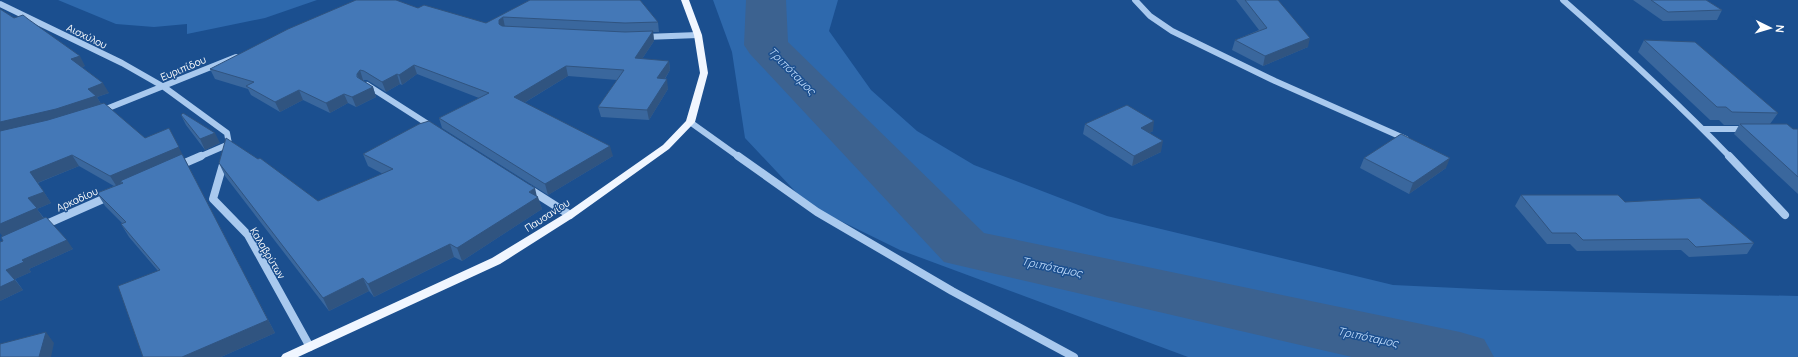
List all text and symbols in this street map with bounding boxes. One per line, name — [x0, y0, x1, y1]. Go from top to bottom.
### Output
north arrow — [1750, 8, 1790, 48]
street label: Αισχύλου — [64, 20, 110, 52]
text: N — [1773, 24, 1788, 34]
water label: Τριπόταμος — [765, 44, 820, 98]
street label: Ευριπίδου — [158, 52, 208, 84]
street label: Αρκαδίου — [54, 184, 100, 214]
street label: Παυσανίου — [522, 195, 572, 235]
street label: Καλαβρύτων — [247, 225, 289, 281]
water label: Τριπόταμος — [1020, 253, 1085, 280]
water label: Τριπόταμος — [1336, 323, 1401, 350]

